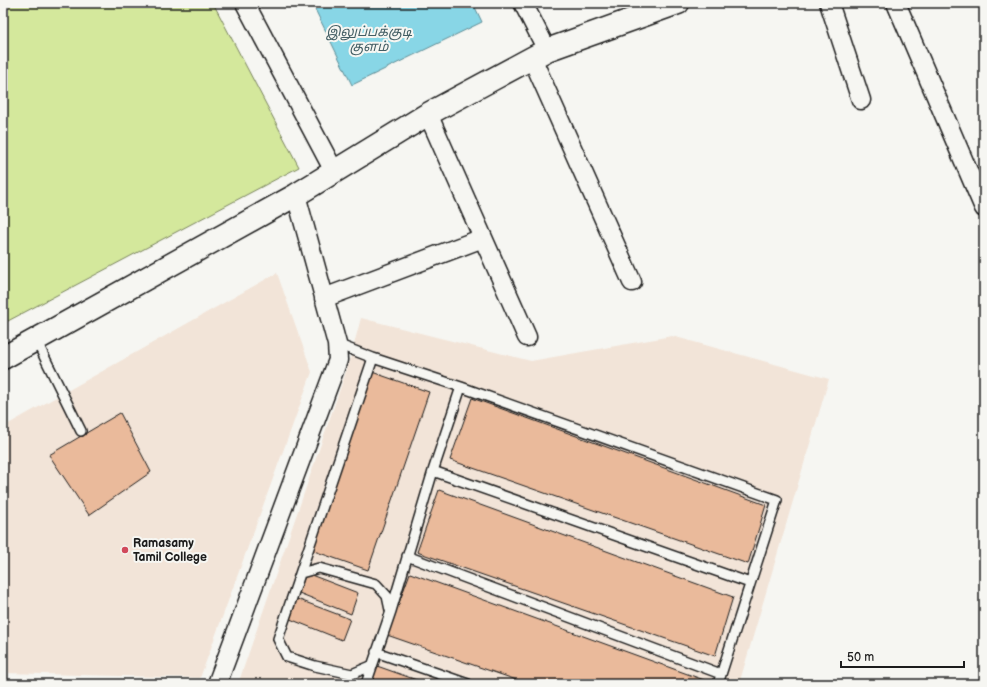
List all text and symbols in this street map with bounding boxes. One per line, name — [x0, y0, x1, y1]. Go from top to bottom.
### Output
water label: இலுப்பக்குடி குளம் — [326, 24, 413, 56]
place label: Ramasamy Tamil College — [133, 536, 207, 565]
marker: Ramasamy Tamil College — [120, 545, 130, 555]
scale bar — [841, 643, 964, 669]
text: 50 m — [847, 650, 874, 665]

